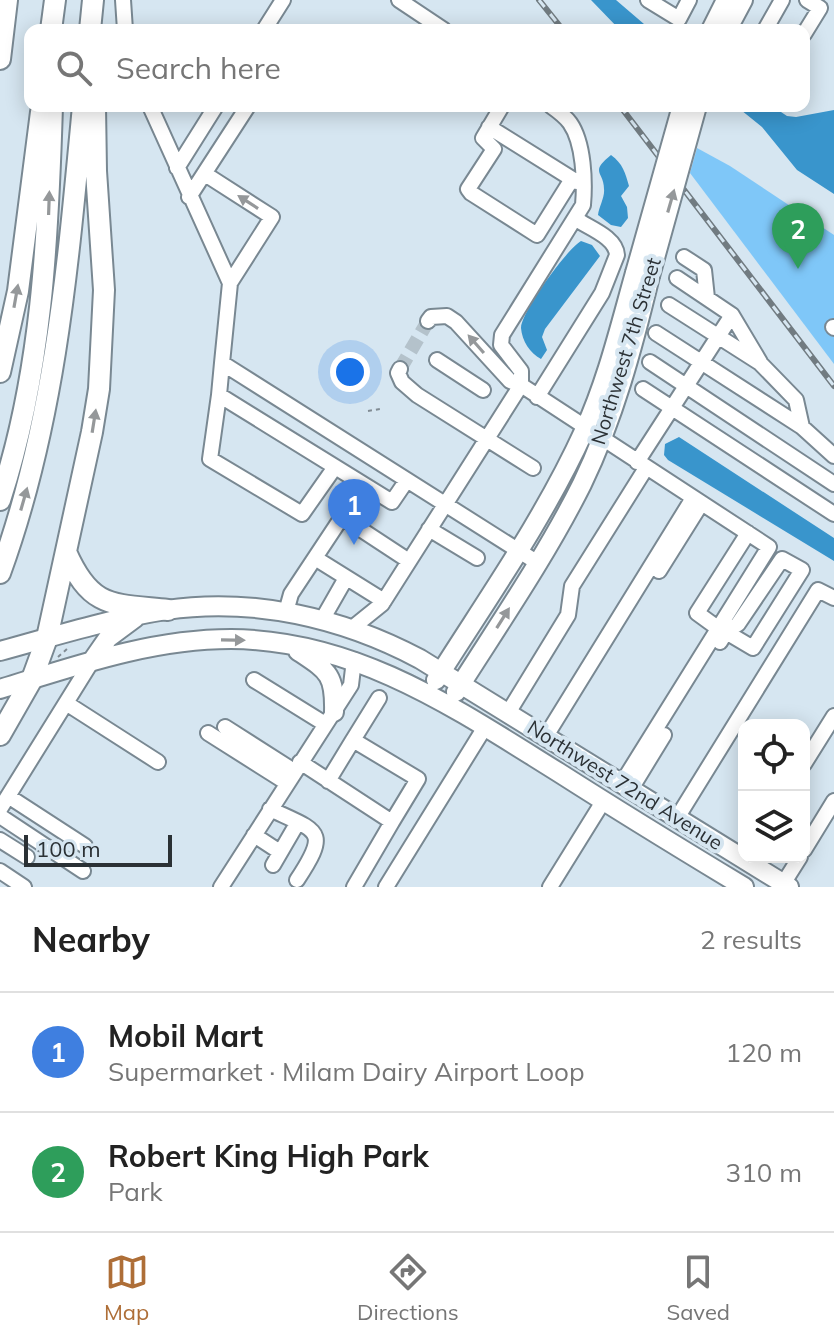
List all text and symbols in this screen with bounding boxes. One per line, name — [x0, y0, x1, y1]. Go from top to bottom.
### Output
search box — [24, 24, 810, 112]
icon: search — [52, 46, 96, 90]
text: Search here — [116, 49, 281, 87]
one-way arrow — [665, 188, 678, 212]
one-way arrow — [43, 190, 56, 215]
one-way arrow — [238, 194, 259, 209]
pin: 2 — [772, 203, 824, 269]
street label: Northwest 7th Street — [585, 254, 666, 447]
one-way arrow — [11, 283, 23, 308]
one-way arrow — [468, 335, 485, 355]
your location — [330, 352, 370, 392]
one-way arrow — [88, 408, 101, 433]
pin: 1 — [328, 479, 380, 545]
one-way arrow — [18, 486, 31, 510]
one-way arrow — [495, 607, 509, 629]
one-way arrow — [221, 634, 246, 646]
street label: Northwest 72nd Avenue — [523, 714, 728, 855]
map controls — [738, 719, 810, 863]
button: locate — [738, 719, 810, 791]
button: layers — [738, 791, 810, 863]
scale bar — [24, 831, 172, 867]
text: 100 m — [36, 835, 101, 863]
text: Nearby — [32, 918, 150, 961]
text: 2 results — [700, 923, 802, 956]
text: Mobil Mart — [108, 1017, 263, 1055]
text: 1 — [50, 1036, 66, 1069]
text: 120 m — [726, 1036, 802, 1069]
text: Supermarket · Milam Dairy Airport Loop — [108, 1055, 585, 1088]
text: Robert King High Park — [108, 1137, 429, 1175]
text: 2 — [50, 1156, 66, 1189]
text: 310 m — [726, 1156, 802, 1189]
text: Park — [108, 1175, 163, 1208]
tab: Map — [104, 1250, 149, 1326]
tab: Directions — [357, 1250, 459, 1326]
tab: Saved — [667, 1250, 730, 1326]

